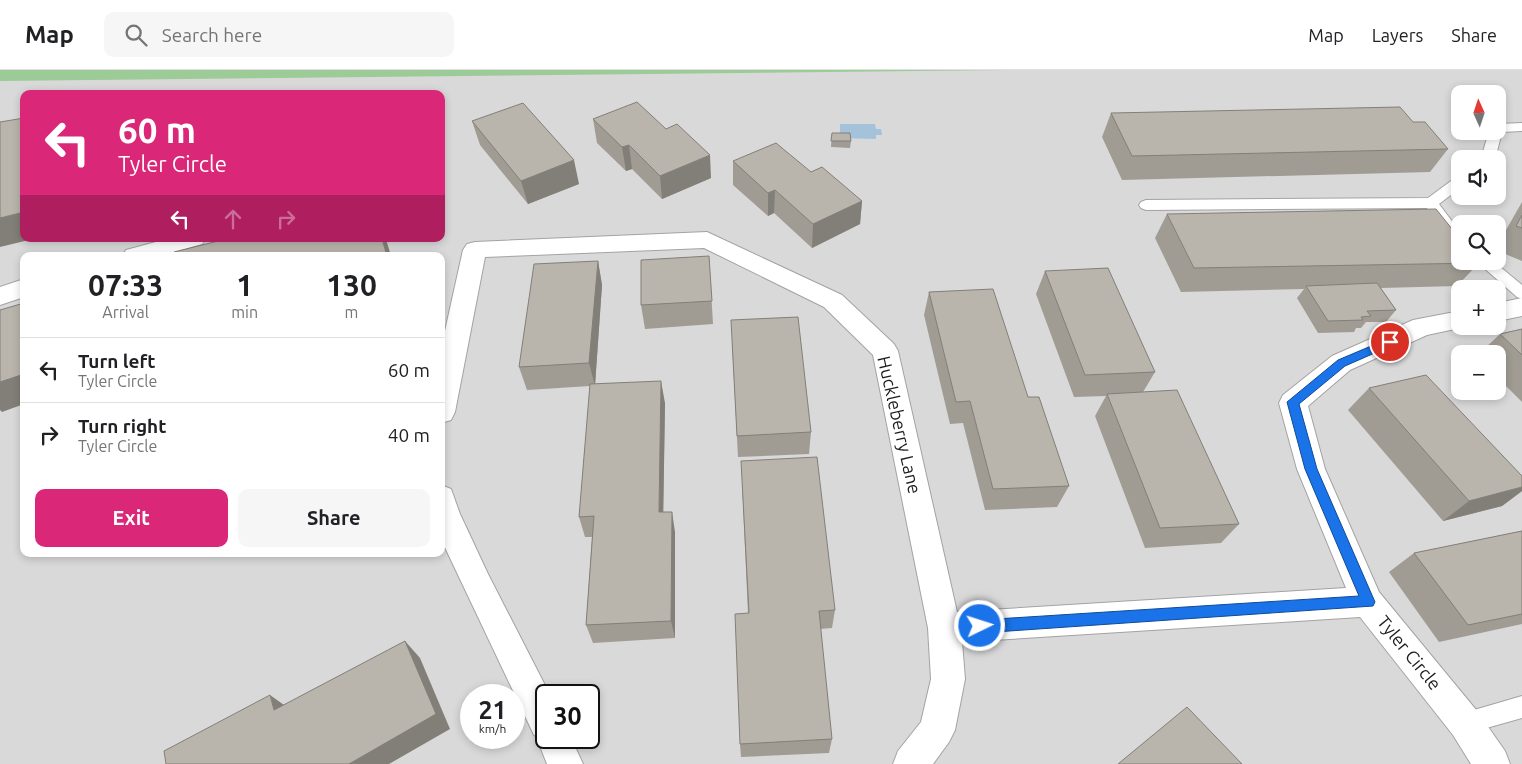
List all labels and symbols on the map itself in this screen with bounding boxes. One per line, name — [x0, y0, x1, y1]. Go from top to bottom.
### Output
north arrow — [1451, 85, 1506, 140]
pin — [1369, 321, 1411, 363]
street label: Huckleberry Lane — [874, 354, 926, 496]
position arrow — [953, 599, 1005, 651]
street label: Tyler Circle — [1374, 611, 1446, 693]
speed limit sign: 30 — [535, 684, 600, 749]

